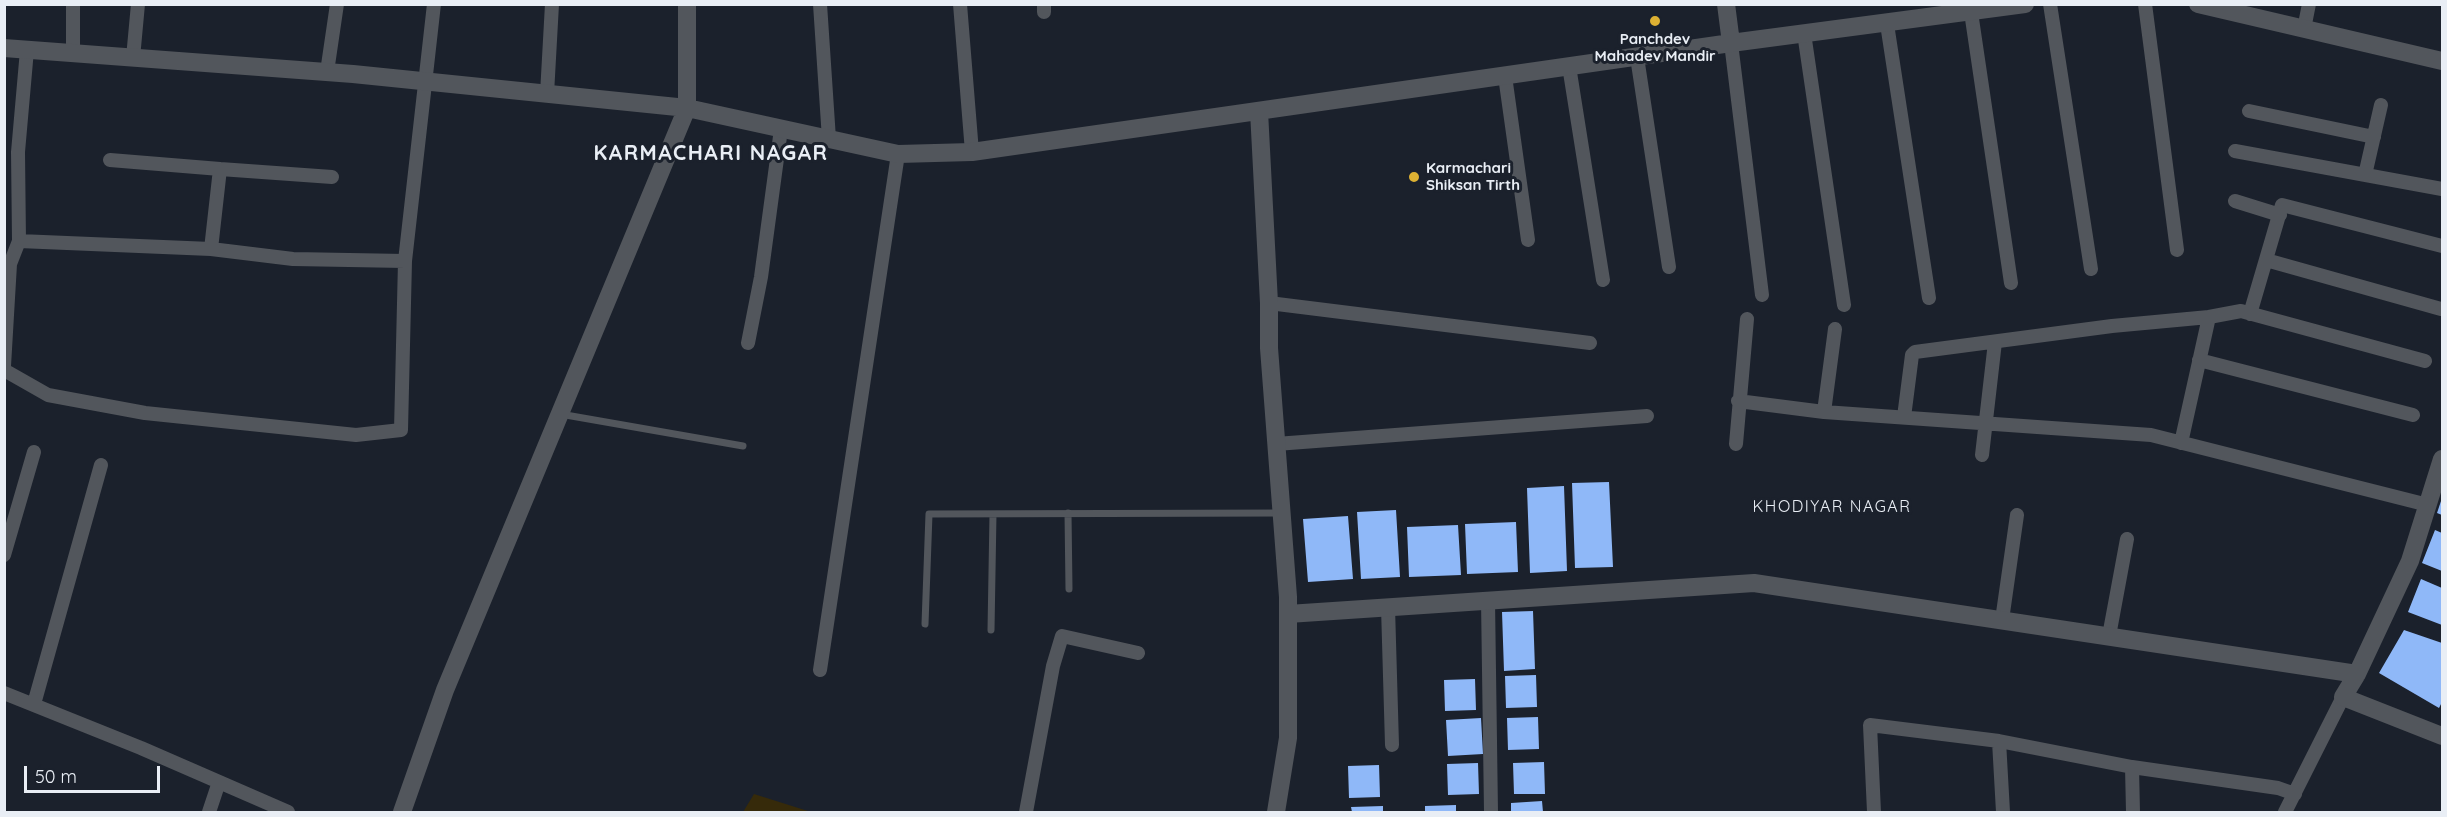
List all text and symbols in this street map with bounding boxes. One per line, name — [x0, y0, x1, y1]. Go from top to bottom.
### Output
marker: Panchdev Mahadev Mandir — [1648, 14, 1662, 28]
place label: Panchdev Mahadev Mandir — [1595, 30, 1715, 65]
district label: KARMACHARI NAGAR — [593, 141, 829, 167]
place label: Karmachari Shiksan Tirth — [1426, 159, 1520, 194]
marker: Karmachari Shiksan Tirth — [1407, 170, 1421, 184]
district label: KHODIYAR NAGAR — [1753, 497, 1911, 517]
scale bar — [27, 754, 164, 792]
text: 50 m — [35, 765, 77, 788]

